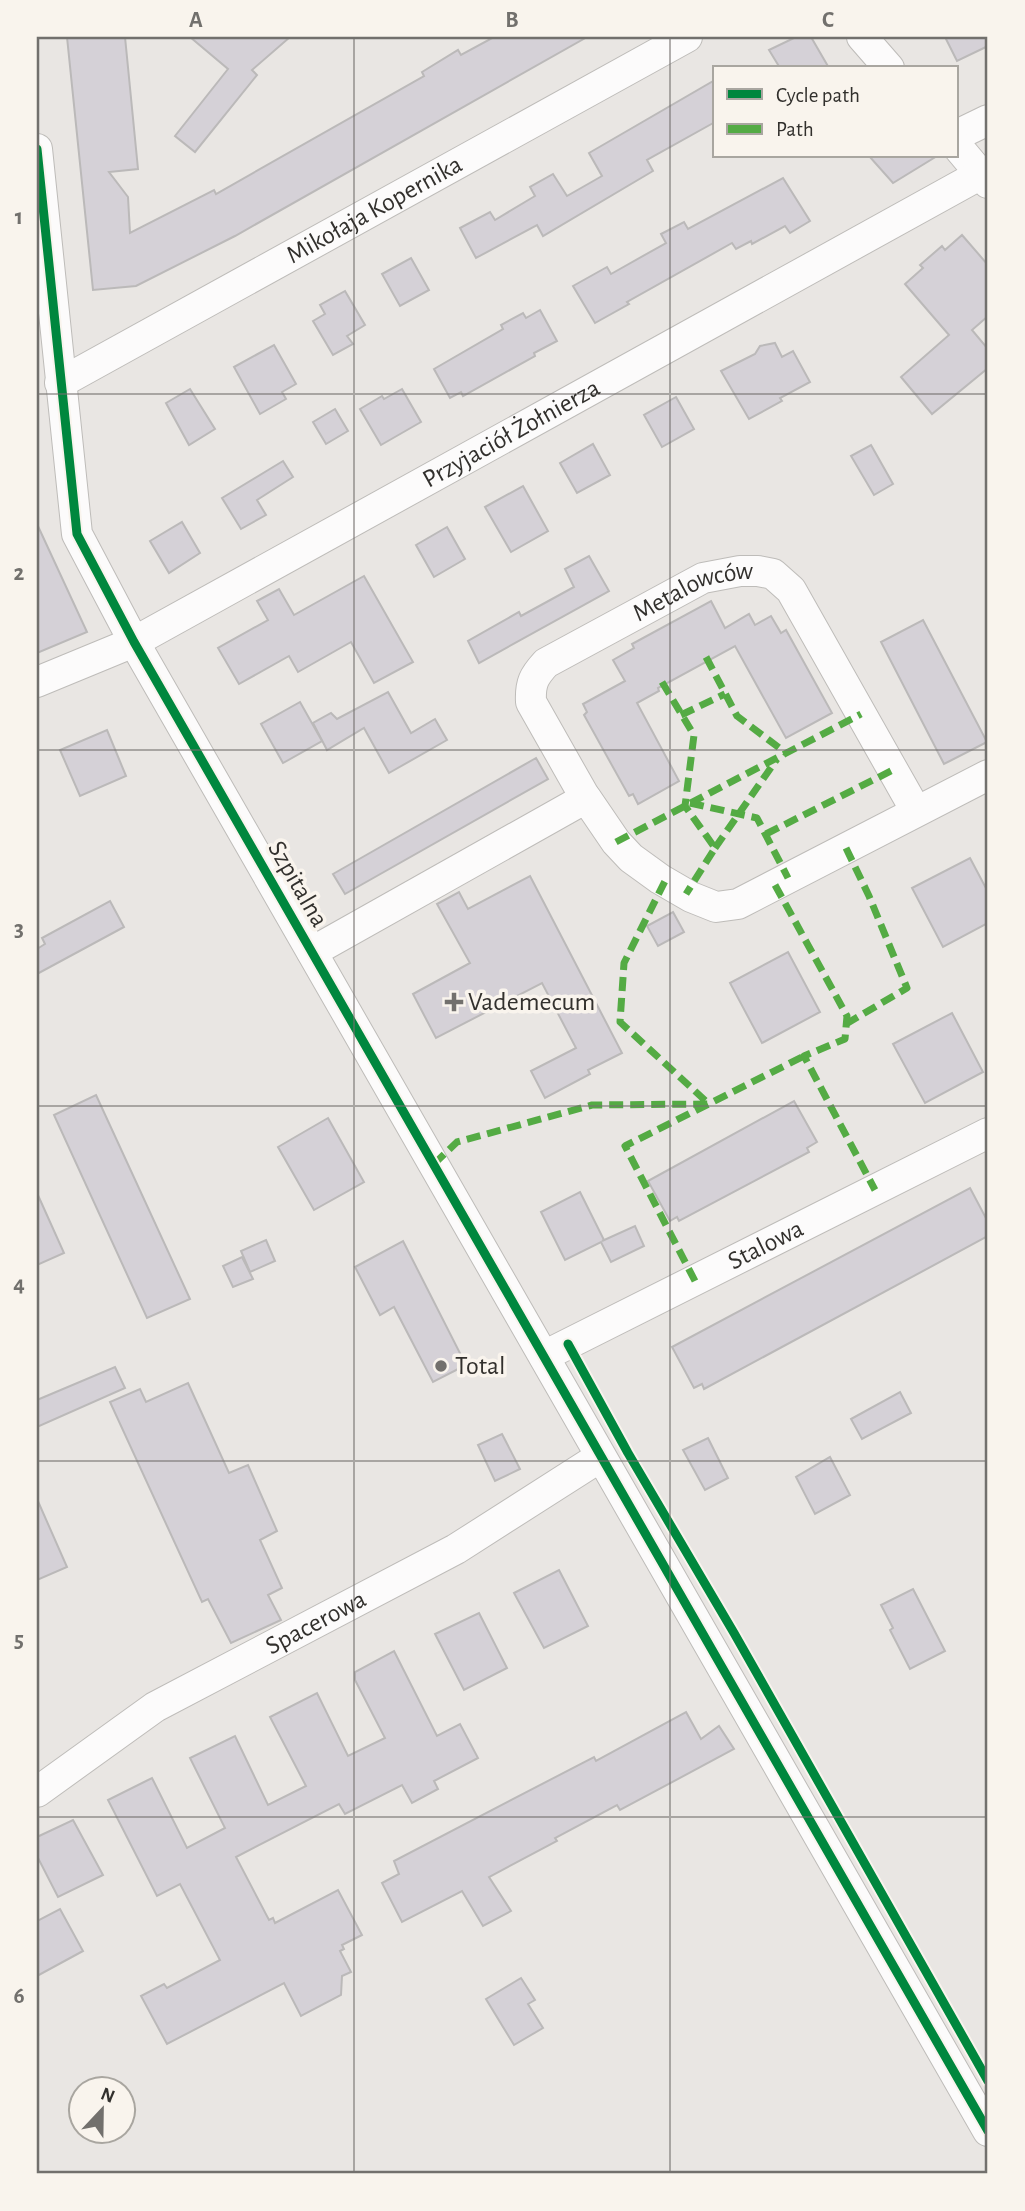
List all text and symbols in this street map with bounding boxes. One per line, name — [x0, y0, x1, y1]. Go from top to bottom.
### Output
text: A — [189, 9, 203, 32]
text: B — [505, 9, 519, 32]
text: C — [822, 9, 834, 32]
legend — [713, 66, 958, 158]
text: Cycle path — [776, 85, 860, 106]
text: Path — [776, 119, 814, 140]
street label: Mikołaja Kopernika — [282, 151, 466, 268]
text: 1 — [15, 206, 23, 229]
street label: Przyjaciół Żołnierza — [418, 374, 604, 493]
street label: Metalowców — [629, 558, 754, 626]
text: 2 — [14, 562, 25, 585]
street label: Szpitalna — [263, 837, 333, 931]
text: 3 — [14, 918, 24, 941]
place label: Vademecum — [468, 989, 595, 1015]
marker: Vademecum — [446, 994, 462, 1010]
street label: Stalowa — [724, 1215, 807, 1274]
text: 4 — [13, 1273, 25, 1296]
place label: Total — [455, 1353, 506, 1379]
marker: Total — [433, 1358, 449, 1374]
street label: Spacerowa — [261, 1586, 370, 1660]
text: 5 — [14, 1629, 24, 1652]
text: 6 — [13, 1985, 25, 2008]
north arrow — [66, 2074, 136, 2144]
text: N — [98, 2084, 117, 2107]

